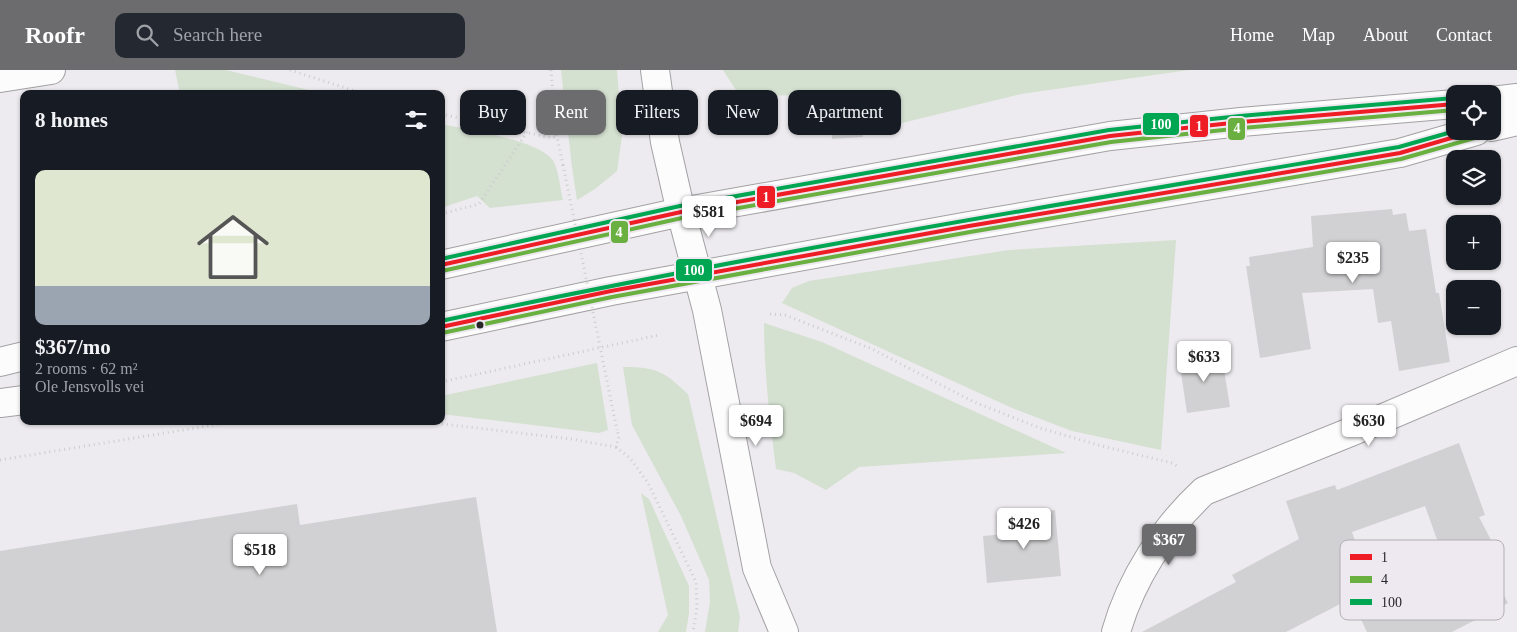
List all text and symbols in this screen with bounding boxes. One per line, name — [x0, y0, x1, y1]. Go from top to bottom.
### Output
search box — [115, 13, 465, 58]
icon: search — [133, 21, 161, 49]
text: Roofr — [25, 22, 85, 48]
text: Search here — [173, 24, 262, 45]
text: Home — [1230, 25, 1274, 45]
text: Map — [1302, 25, 1335, 45]
text: About — [1363, 25, 1408, 45]
text: Contact — [1436, 25, 1492, 45]
map controls — [1446, 85, 1501, 335]
button: locate — [1446, 85, 1501, 140]
chip: Buy — [460, 90, 526, 135]
chip: Rent — [536, 90, 606, 135]
chip: Filters — [616, 90, 698, 135]
chip: New — [708, 90, 778, 135]
chip: Apartment — [788, 90, 901, 135]
icon: filters — [402, 106, 430, 134]
text: 8 homes — [35, 108, 108, 132]
line badge: 100 — [1142, 112, 1180, 136]
line badge: 1 — [1189, 114, 1209, 138]
text: 100 — [1151, 117, 1172, 132]
line badge: 4 — [1227, 117, 1246, 141]
text: 1 — [1196, 119, 1203, 134]
text: 4 — [1234, 121, 1241, 136]
button: layers — [1446, 150, 1501, 205]
line badge: 1 — [756, 185, 776, 209]
text: 1 — [763, 190, 770, 205]
pin: $581 — [679, 196, 739, 238]
icon: home — [188, 202, 278, 292]
text: $581 — [693, 203, 725, 220]
button: + — [1446, 215, 1501, 270]
line badge: 4 — [610, 220, 629, 244]
text: 4 — [616, 225, 623, 240]
pin: $235 — [1323, 242, 1383, 284]
text: $235 — [1337, 249, 1369, 266]
line badge: 100 — [675, 258, 713, 282]
text: 100 — [684, 263, 705, 278]
button: − — [1446, 280, 1501, 335]
unlabelled marker — [475, 320, 485, 330]
text: $367/mo — [35, 335, 111, 359]
pin: $633 — [1174, 340, 1234, 383]
text: $633 — [1188, 348, 1220, 365]
text: 2 rooms · 62 m² — [35, 360, 138, 377]
text: Ole Jensvolls vei — [35, 378, 144, 395]
pin: $694 — [726, 404, 786, 447]
pin: $630 — [1339, 404, 1399, 447]
text: $694 — [740, 412, 772, 429]
text: $630 — [1353, 412, 1385, 429]
pin: $426 — [994, 508, 1054, 550]
text: $426 — [1008, 515, 1040, 532]
pin: $367 — [1139, 524, 1199, 566]
text: $367 — [1153, 531, 1185, 548]
pin: $518 — [230, 534, 290, 576]
legend — [1340, 540, 1504, 620]
text: $518 — [244, 541, 276, 558]
text: 1 — [1381, 550, 1388, 565]
text: 4 — [1381, 572, 1388, 587]
text: 100 — [1381, 595, 1402, 610]

